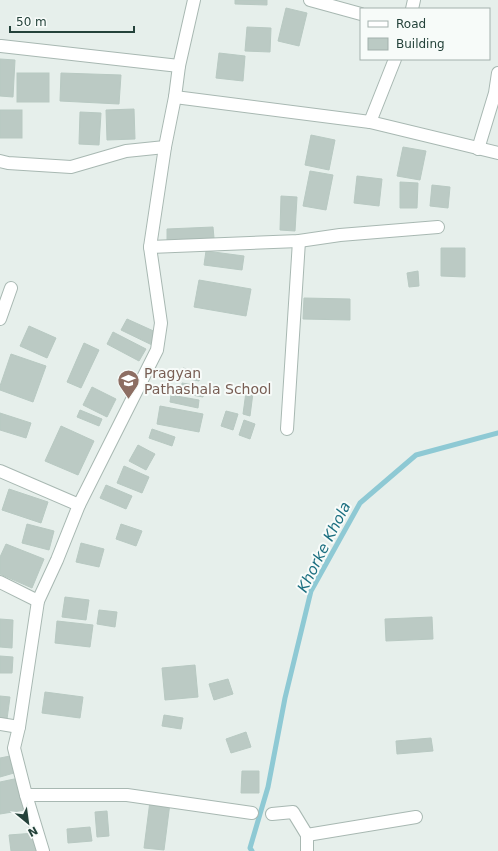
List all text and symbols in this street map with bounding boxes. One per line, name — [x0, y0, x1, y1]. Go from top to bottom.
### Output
scale bar — [10, 8, 134, 34]
legend — [360, 8, 490, 60]
text: 50 m — [16, 15, 47, 29]
text: Road — [396, 17, 426, 31]
text: Building — [396, 37, 445, 51]
place label: Pragyan Pathashala School — [144, 365, 271, 397]
school or university icon: Pragyan Pathashala School — [116, 368, 142, 401]
water label: Khorke Khola — [293, 499, 355, 595]
north arrow — [8, 803, 48, 843]
text: N — [25, 823, 40, 839]

